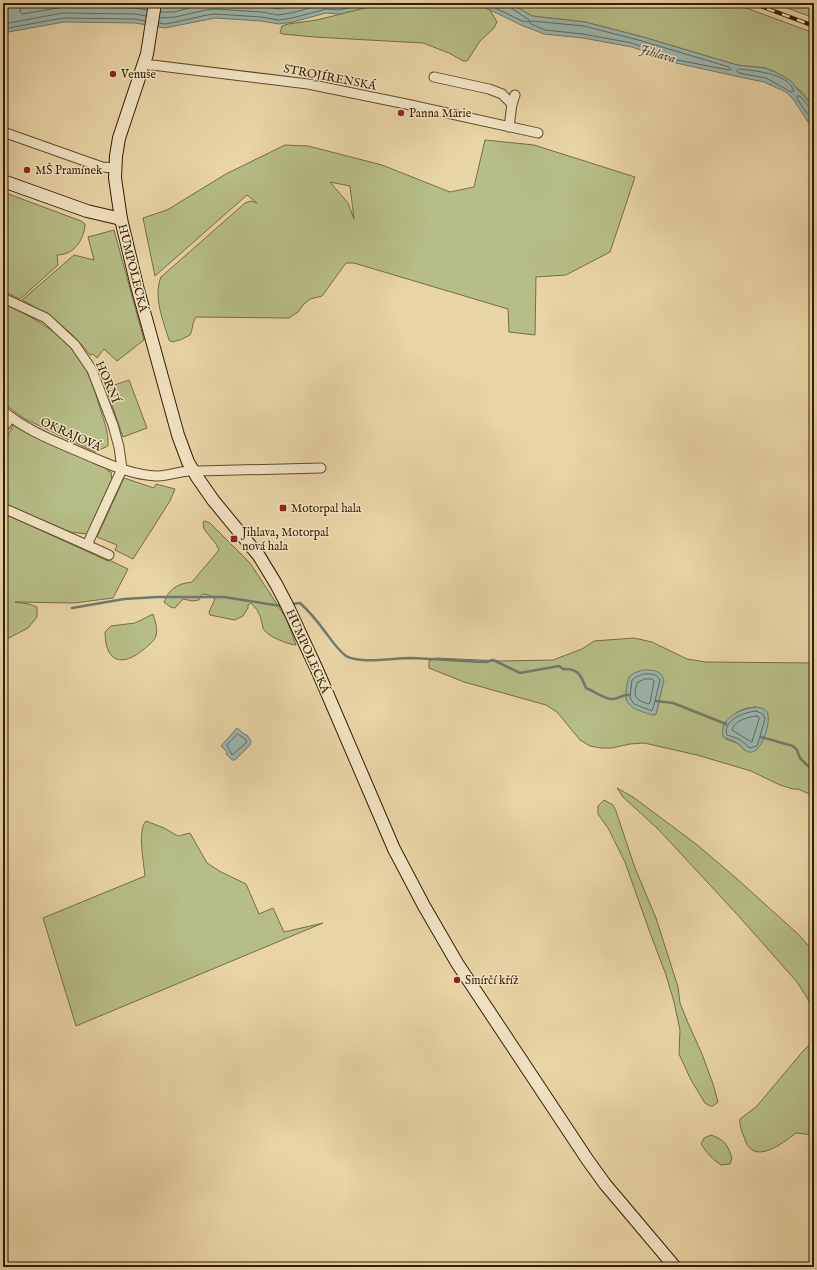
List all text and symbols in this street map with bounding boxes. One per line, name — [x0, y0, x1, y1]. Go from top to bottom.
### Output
water label: Jihlava — [638, 41, 678, 68]
street label: STROJÍRENSKÁ — [282, 60, 379, 95]
place label: Venuše — [120, 67, 156, 82]
marker: Venuše — [108, 69, 118, 79]
place label: Panna Marie — [409, 106, 472, 121]
marker: Panna Marie — [396, 108, 406, 118]
place label: MŠ Pramínek — [35, 162, 103, 178]
marker: MŠ Pramínek — [22, 165, 32, 175]
street label: HUMPOLECKÁ — [114, 222, 152, 315]
street label: HORNÍ — [92, 358, 124, 406]
street label: OKRAJOVÁ — [37, 413, 105, 456]
place label: Motorpal hala — [291, 501, 362, 517]
marker: Motorpal hala — [278, 503, 288, 513]
place label: Jihlava, Motorpal nová hala — [240, 525, 329, 554]
marker: Jihlava, Motorpal nová hala — [229, 534, 239, 544]
street label: HUMPOLECKÁ — [282, 606, 334, 696]
place label: Smírčí kříž — [465, 973, 519, 988]
marker: Smírčí kříž — [452, 975, 462, 985]

